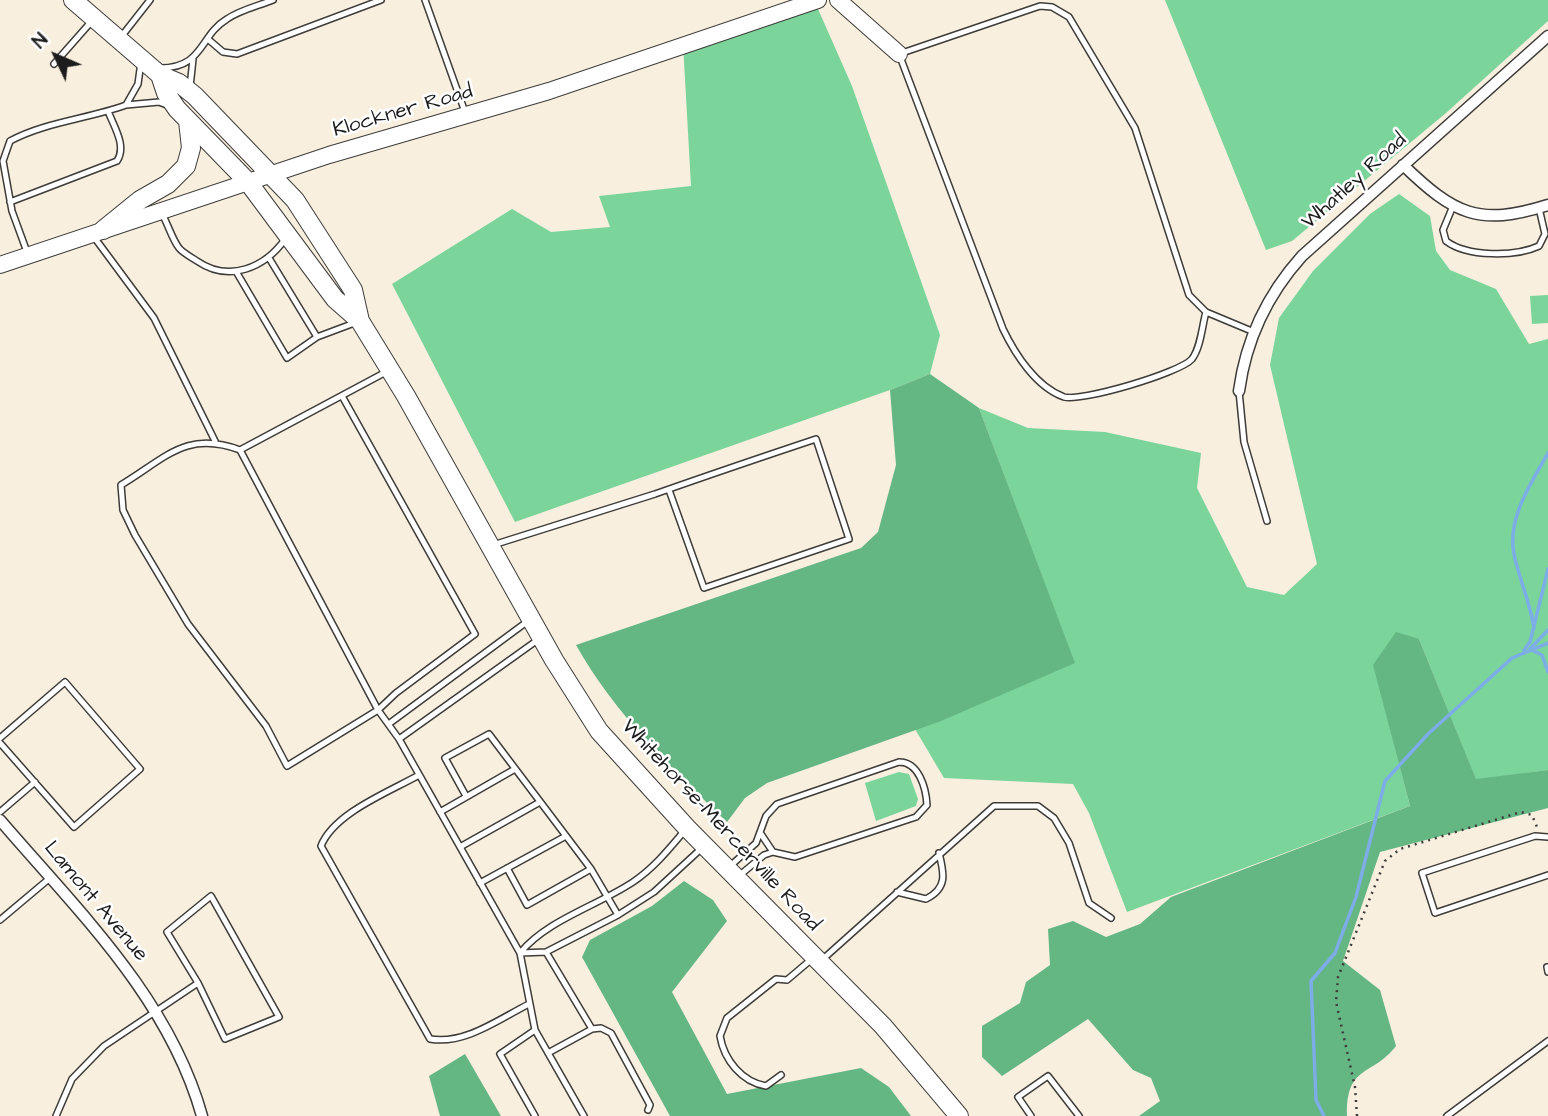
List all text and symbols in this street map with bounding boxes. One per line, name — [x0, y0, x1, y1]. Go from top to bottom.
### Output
north arrow — [21, 21, 91, 91]
text: N — [27, 27, 54, 55]
street label: Klockner Road — [330, 80, 476, 144]
street label: Whatley Road — [1297, 128, 1413, 236]
street label: Whitehorse-Mercerville Road — [615, 715, 825, 937]
street label: Lamont Avenue — [37, 837, 153, 967]

